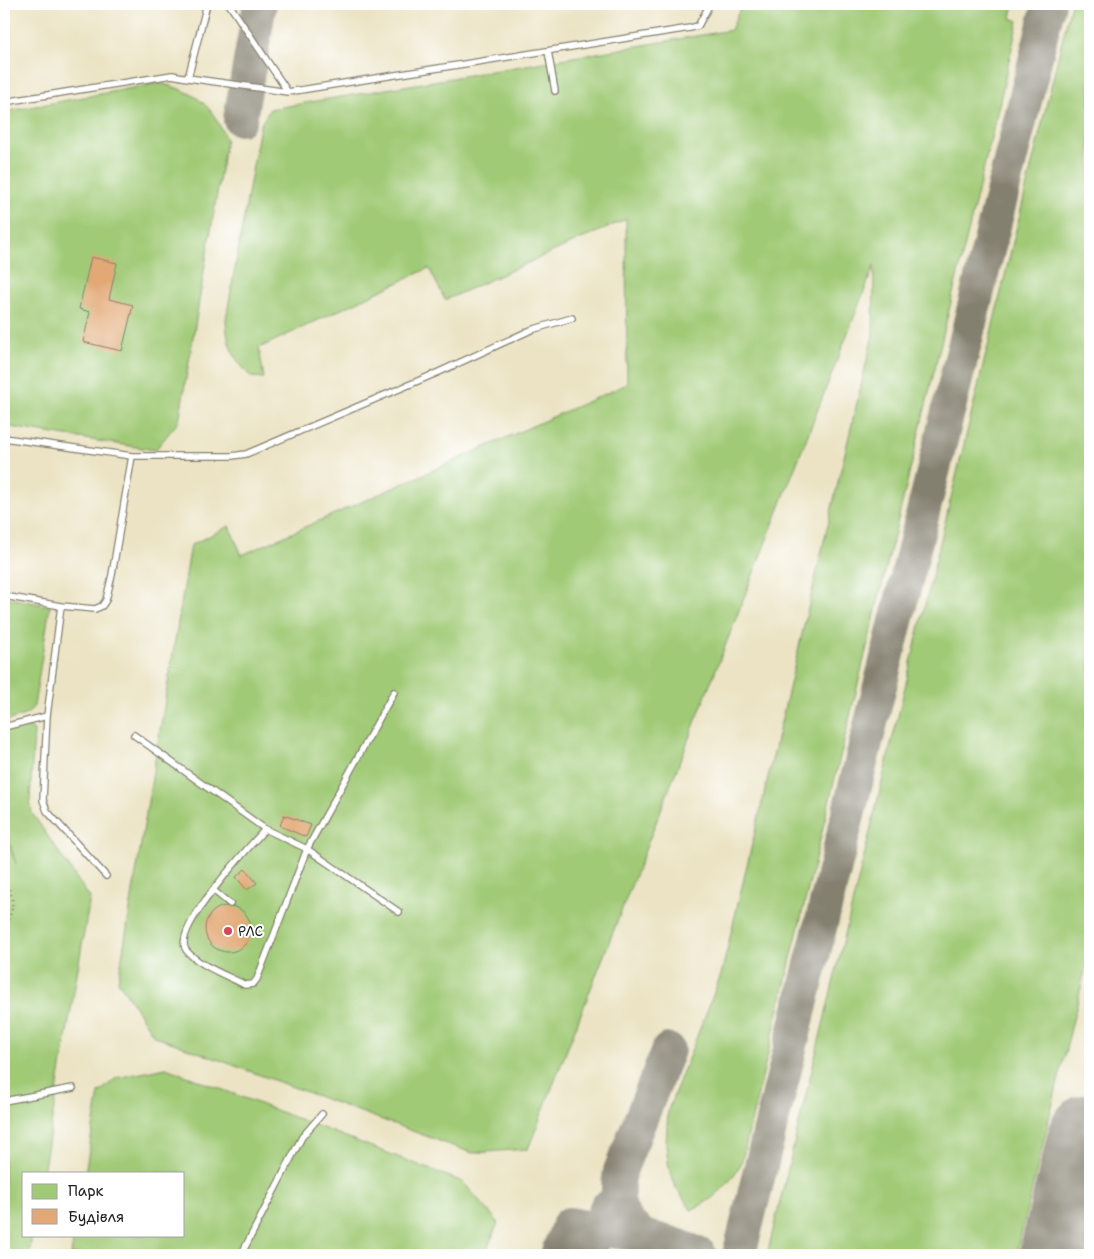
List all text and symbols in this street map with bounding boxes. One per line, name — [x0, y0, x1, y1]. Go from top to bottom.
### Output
place label: РЛС — [238, 922, 263, 940]
marker: РЛС — [222, 925, 234, 937]
legend — [22, 1172, 185, 1236]
text: Парк — [68, 1181, 104, 1201]
text: Будівля — [68, 1207, 124, 1227]

